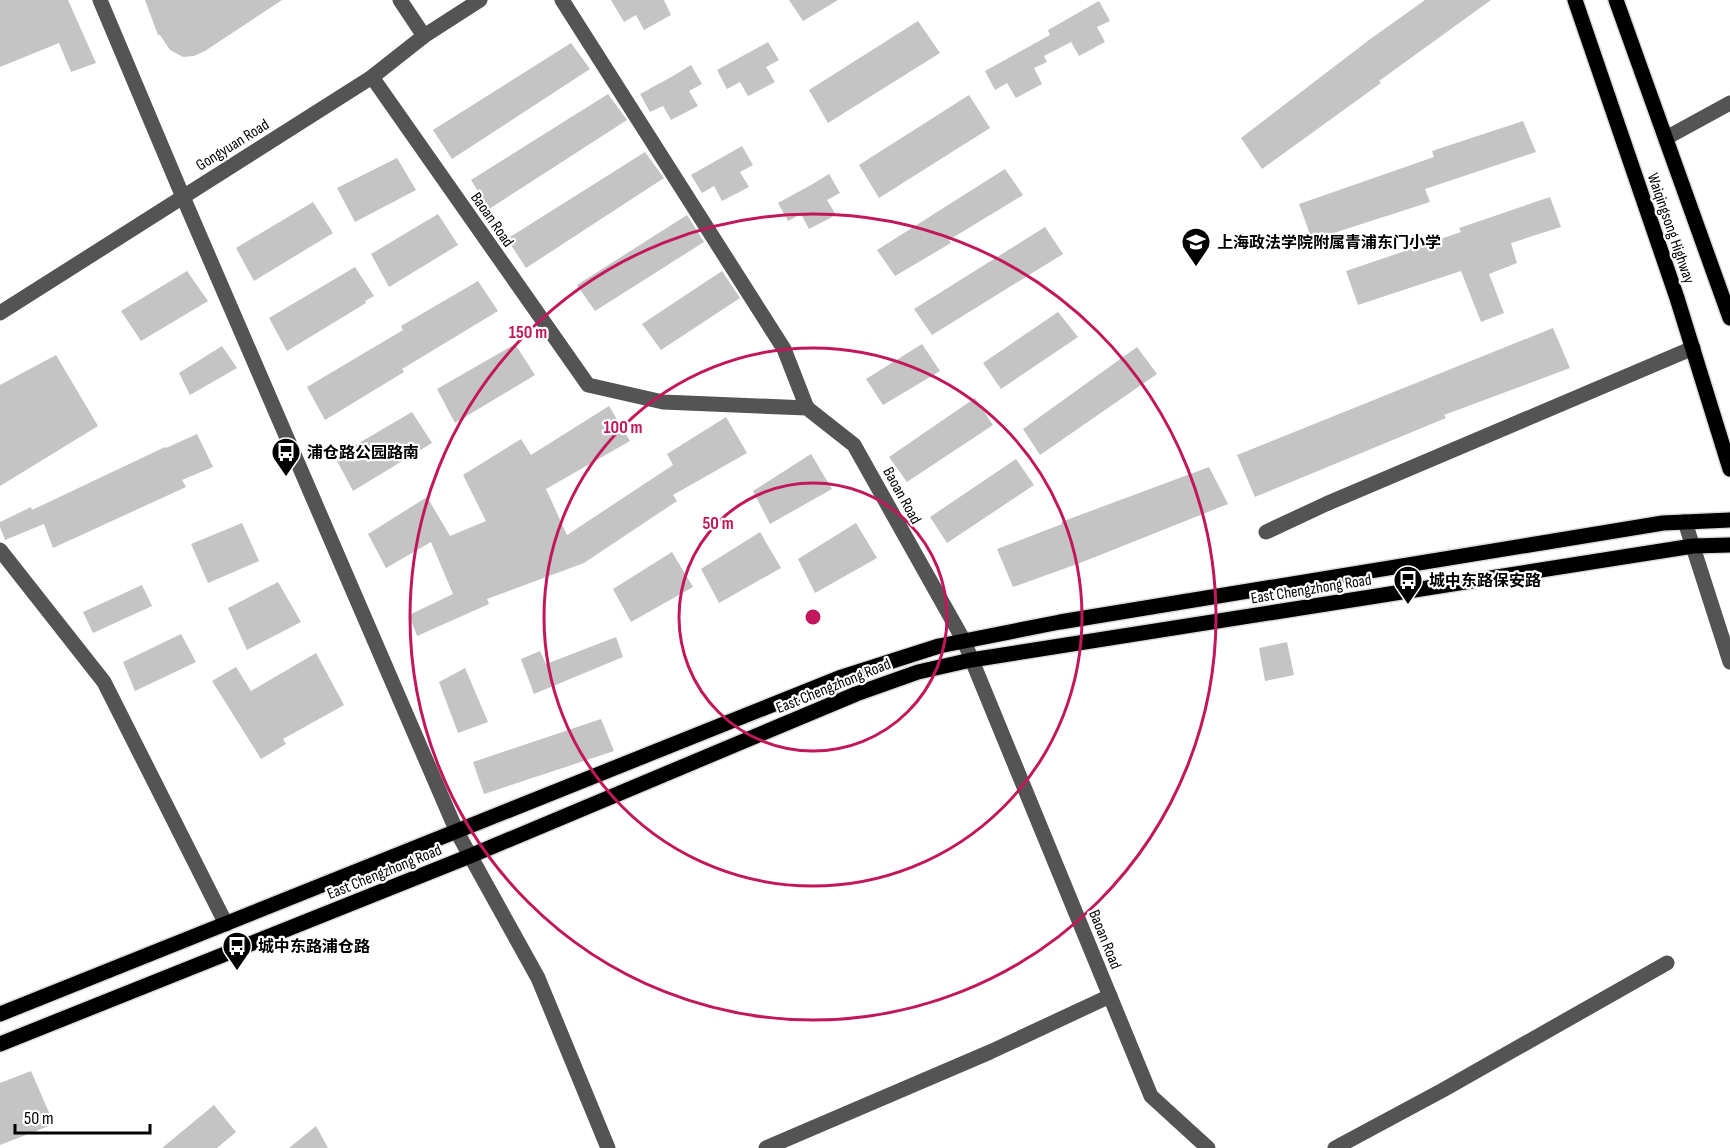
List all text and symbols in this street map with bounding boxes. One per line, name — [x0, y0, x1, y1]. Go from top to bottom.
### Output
street label: Gongyuan Road — [193, 115, 273, 175]
street label: Waiqingsong Highway — [1643, 171, 1698, 286]
street label: Baoan Road — [466, 189, 517, 251]
school or university icon: 上海政法学院附属青浦东门小学 — [1180, 226, 1212, 268]
place label: 上海政法学院附属青浦东门小学 — [1217, 233, 1441, 253]
text: 150 m — [509, 322, 547, 343]
text: 100 m — [604, 417, 643, 438]
bus stop icon: 浦仓路公园路南 — [270, 436, 302, 478]
place label: 浦仓路公园路南 — [307, 443, 419, 463]
street label: Baoan Road — [878, 464, 925, 528]
text: 50 m — [702, 513, 734, 534]
bus stop icon: 城中东路保安路 — [1392, 564, 1424, 606]
street label: East Chengzhong Road — [1250, 571, 1373, 608]
place label: 城中东路保安路 — [1429, 571, 1541, 591]
centre of rings — [803, 607, 823, 627]
street label: East Chengzhong Road — [774, 655, 894, 718]
street label: East Chengzhong Road — [325, 841, 445, 904]
street label: Baoan Road — [1084, 907, 1125, 972]
bus stop icon: 城中东路浦仓路 — [221, 930, 253, 972]
place label: 城中东路浦仓路 — [258, 937, 370, 957]
scale bar — [15, 1097, 150, 1135]
text: 50 m — [24, 1108, 54, 1129]

